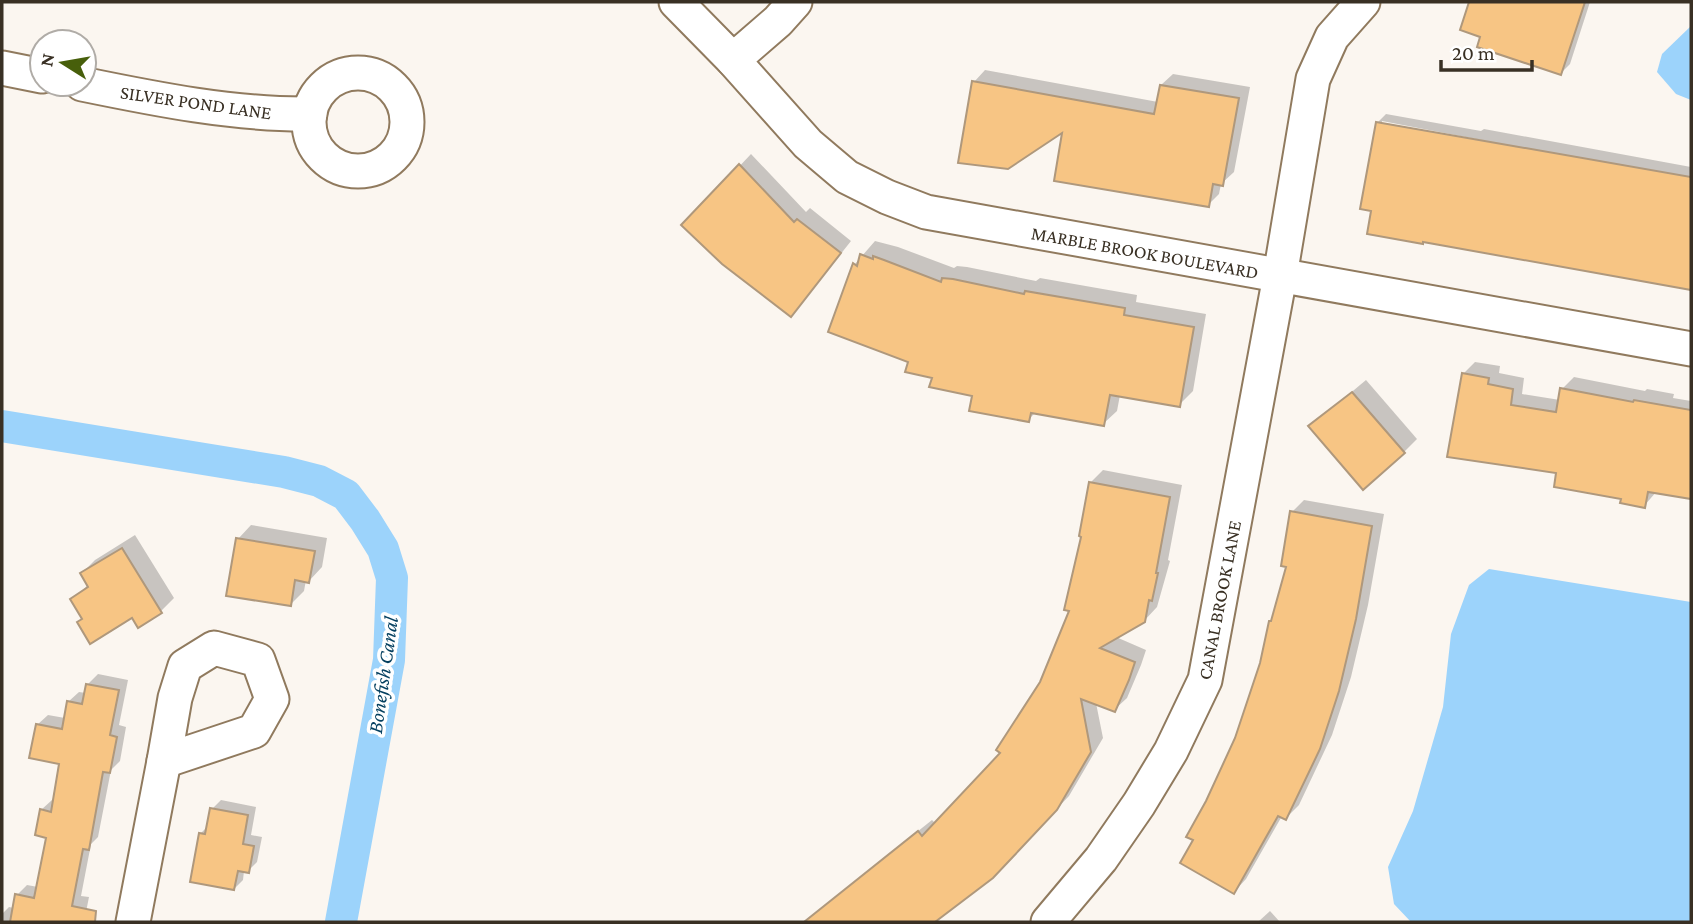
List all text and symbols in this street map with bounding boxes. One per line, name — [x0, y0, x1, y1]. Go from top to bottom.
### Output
north arrow — [28, 28, 98, 98]
scale bar — [1441, 28, 1532, 72]
text: 20 m — [1452, 41, 1495, 65]
text: N — [35, 51, 58, 68]
street label: SILVER POND LANE — [119, 81, 273, 124]
street label: MARBLE BROOK BOULEVARD — [1030, 222, 1260, 283]
street label: CANAL BROOK LANE — [1194, 519, 1245, 682]
water label: Bonefish Canal — [363, 614, 403, 735]

